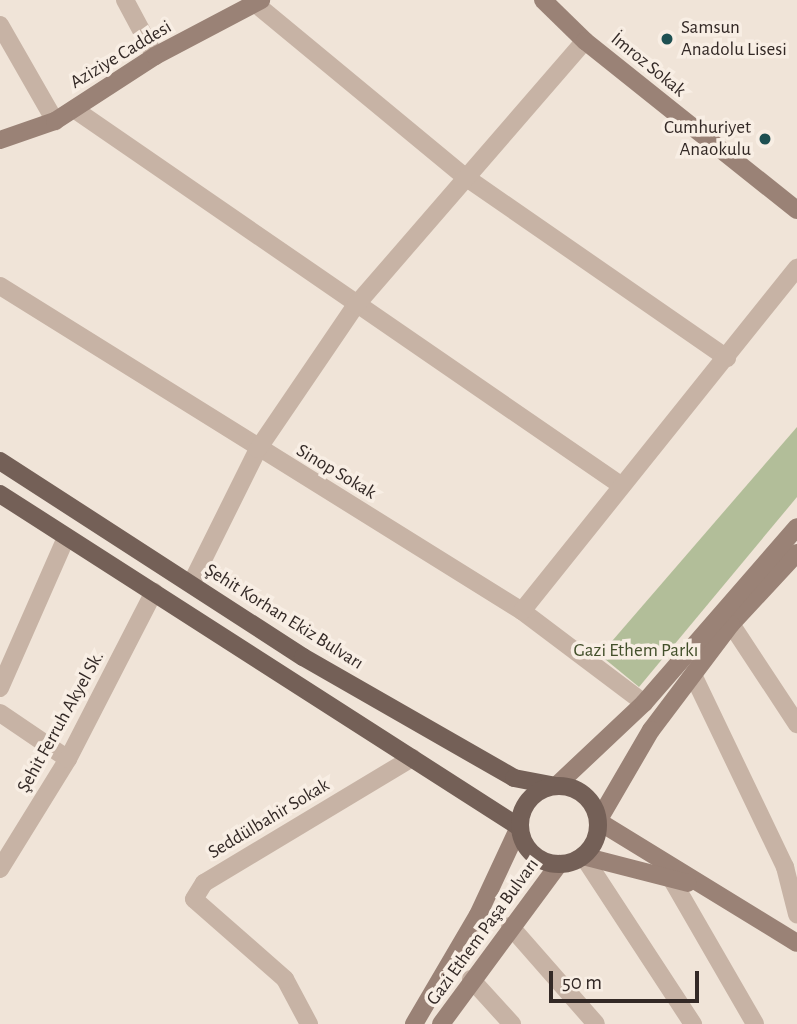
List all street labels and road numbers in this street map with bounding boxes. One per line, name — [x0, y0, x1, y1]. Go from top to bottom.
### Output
street label: Aziziye Caddesi — [66, 16, 176, 94]
street label: İmroz Sokak — [606, 28, 690, 102]
street label: Sinop Sokak — [292, 439, 380, 505]
street label: Şehit Korhan Ekiz Bulvarı — [201, 559, 367, 675]
street label: Şehit Ferruh Akyel Sk. — [13, 647, 109, 797]
street label: Seddülbahir Sokak — [204, 774, 334, 864]
street label: Gazi Ethem Paşa Bulvarı — [422, 854, 544, 1010]

